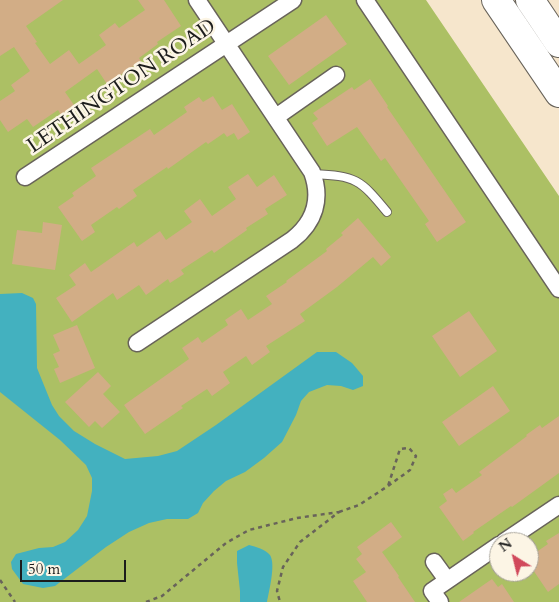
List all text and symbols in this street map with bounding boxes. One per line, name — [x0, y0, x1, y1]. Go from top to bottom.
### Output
street label: LETHINGTON ROAD — [23, 14, 221, 160]
north arrow — [489, 532, 539, 582]
text: N — [495, 534, 516, 557]
scale bar — [22, 550, 129, 582]
text: 50 m — [28, 559, 60, 579]

